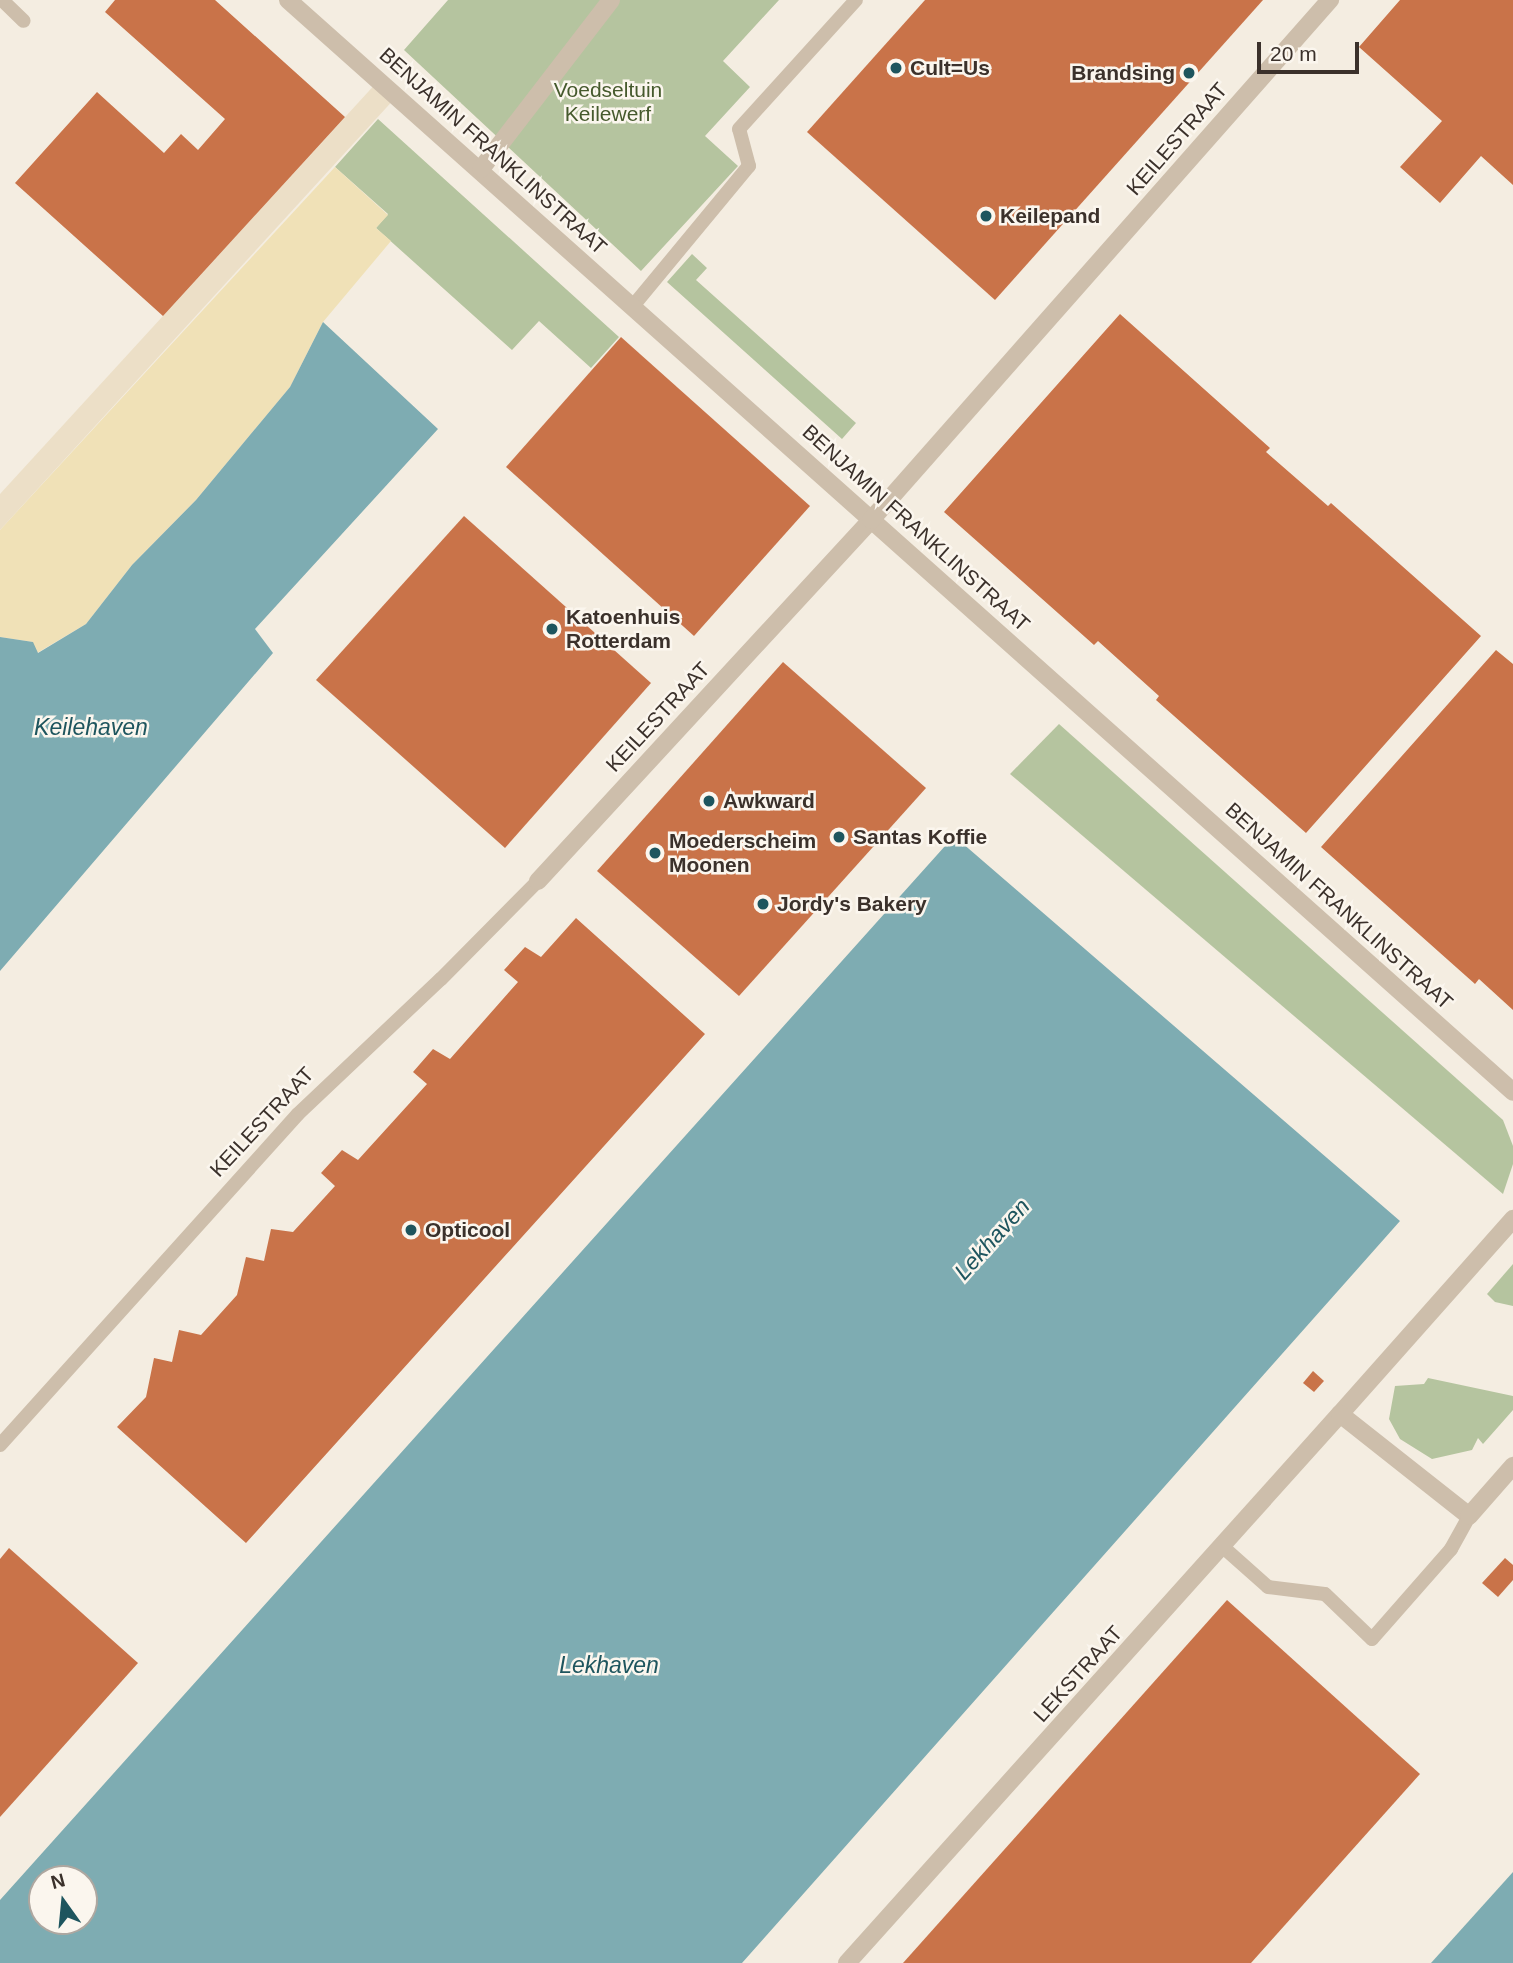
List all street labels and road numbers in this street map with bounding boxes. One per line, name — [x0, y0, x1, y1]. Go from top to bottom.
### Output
street label: BENJAMIN FRANKLINSTRAAT — [374, 42, 612, 260]
street label: KEILESTRAAT — [1121, 78, 1233, 200]
street label: BENJAMIN FRANKLINSTRAAT — [797, 419, 1035, 637]
street label: KEILESTRAAT — [601, 657, 715, 777]
street label: BENJAMIN FRANKLINSTRAAT — [1220, 797, 1458, 1015]
street label: KEILESTRAAT — [205, 1062, 319, 1182]
street label: LEKSTRAAT — [1028, 1621, 1128, 1727]

